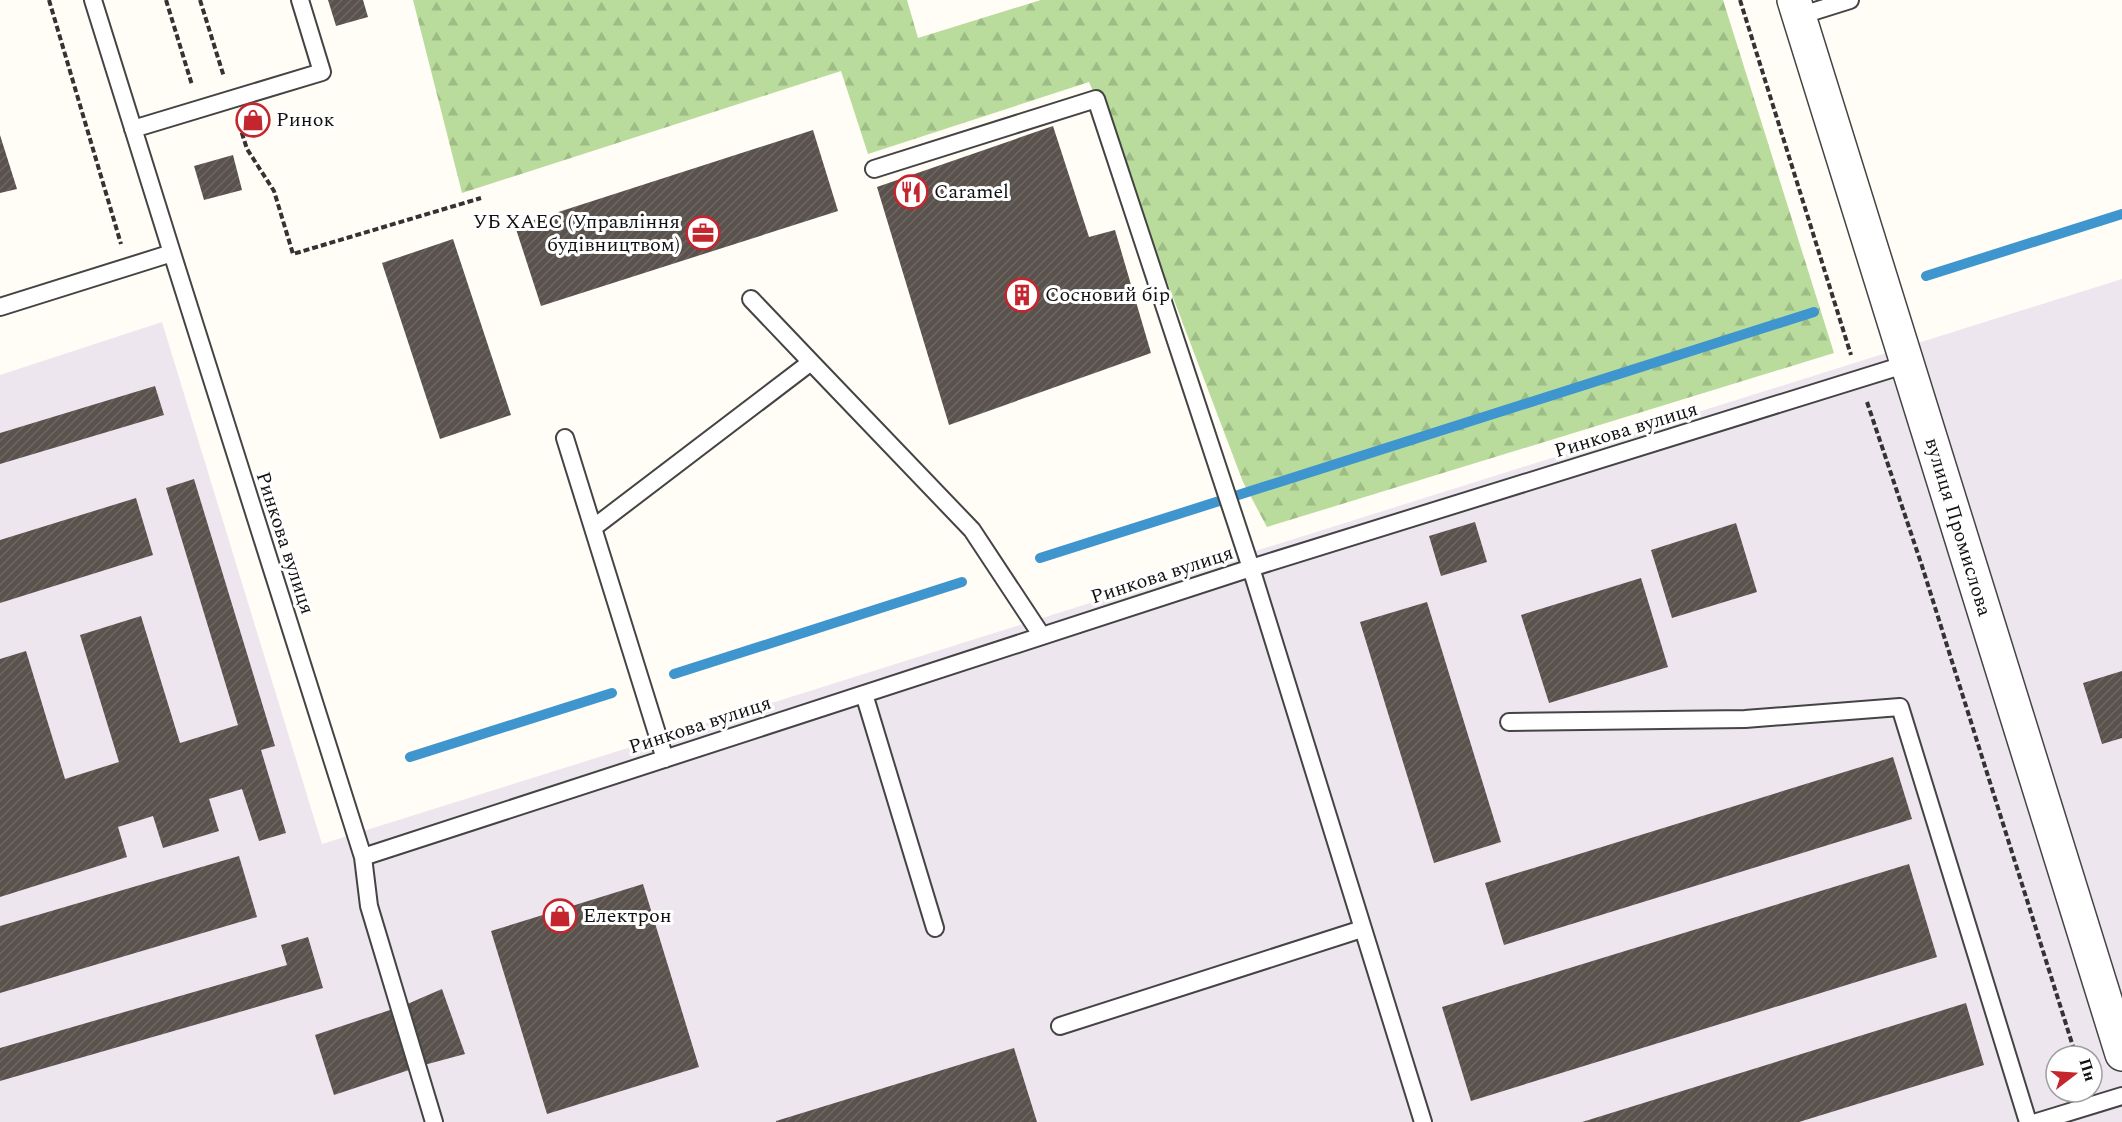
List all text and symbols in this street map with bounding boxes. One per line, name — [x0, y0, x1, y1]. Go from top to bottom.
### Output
shop icon: Ринок — [235, 102, 271, 138]
place label: Ринок — [276, 105, 335, 135]
restaurant icon: Caramel — [893, 174, 929, 210]
place label: Caramel — [934, 177, 1009, 207]
place label: УБ ХАЕС (Управління будівництвом) — [473, 207, 680, 260]
office icon: УБ ХАЕС (Управління будівництвом) — [685, 215, 721, 251]
building icon: Сосновий бір — [1004, 277, 1040, 313]
place label: Сосновий бір — [1045, 280, 1170, 310]
street label: Ринкова вулиця — [1551, 394, 1701, 466]
street label: вулиця Промислова — [1917, 434, 2000, 620]
street label: Ринкова вулиця — [248, 468, 322, 618]
street label: Ринкова вулиця — [1087, 538, 1237, 612]
street label: Ринкова вулиця — [625, 688, 775, 762]
shop icon: Електрон — [542, 898, 578, 934]
place label: Електрон — [583, 901, 672, 931]
north arrow — [2044, 1044, 2104, 1104]
text: Пн — [2073, 1055, 2102, 1084]

